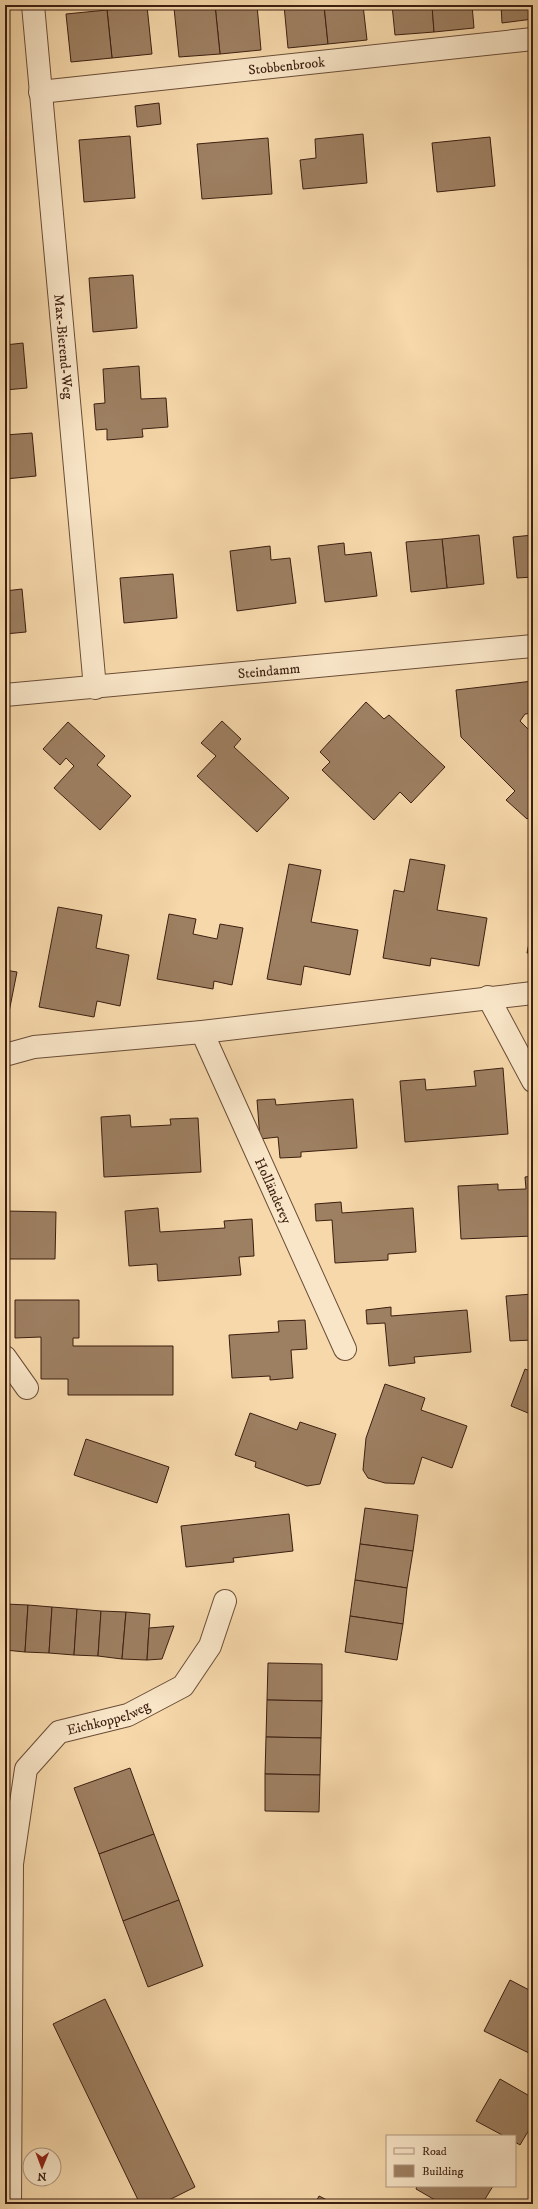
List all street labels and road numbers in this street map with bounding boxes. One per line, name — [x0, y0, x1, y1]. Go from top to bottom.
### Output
street label: Stobbenbrook — [247, 53, 326, 80]
street label: Max-Bierend-Weg — [49, 293, 77, 400]
street label: Steindamm — [237, 660, 301, 683]
street label: Holländerey — [250, 1155, 295, 1227]
street label: Eichkoppelweg — [65, 1697, 153, 1740]

